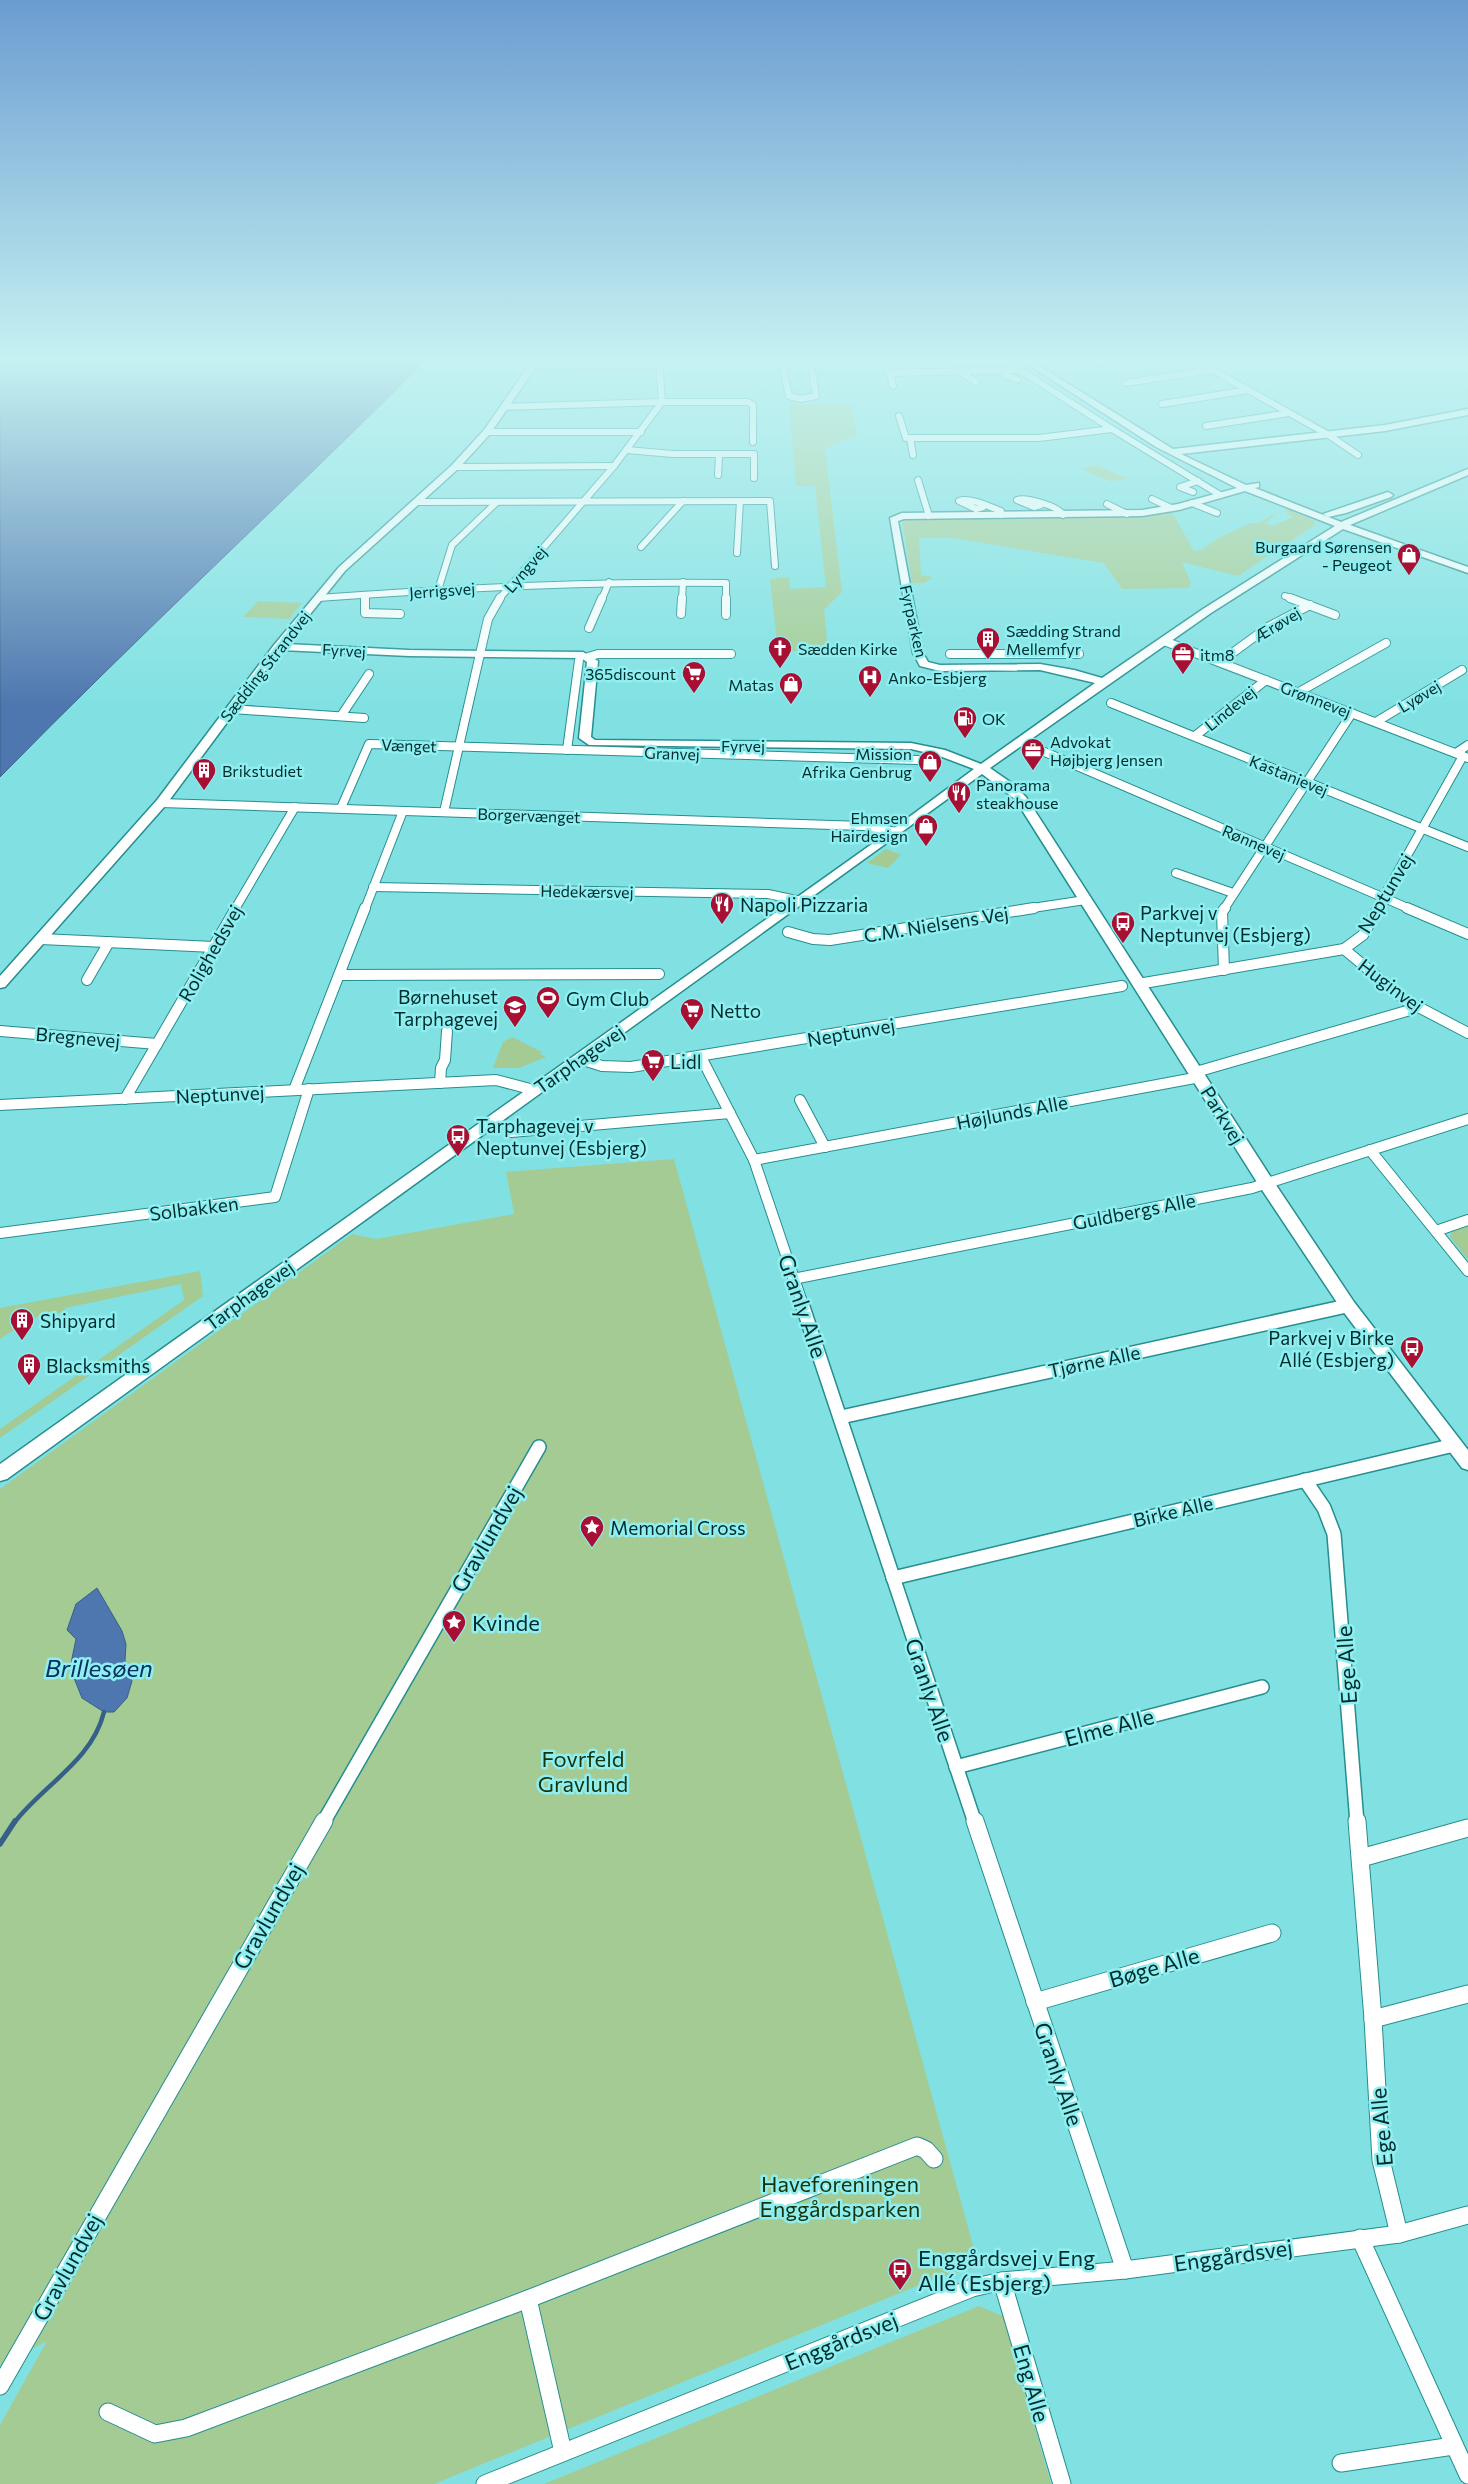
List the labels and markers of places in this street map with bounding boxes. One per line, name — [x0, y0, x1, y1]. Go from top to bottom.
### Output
place label: Burgaard Sørensen - Peugeot — [1255, 537, 1392, 574]
shop icon: Burgaard Sørensen - Peugeot — [1396, 542, 1422, 576]
place label: Sædding Strand Mellemfyr — [1006, 621, 1121, 658]
building icon: Sædding Strand Mellemfyr — [975, 626, 1001, 660]
church icon: Sædden Kirke — [767, 635, 793, 669]
place label: Sædden Kirke — [798, 639, 898, 658]
office icon: itm8 — [1170, 641, 1196, 675]
place label: itm8 — [1200, 645, 1234, 664]
supermarket icon: 365discount — [681, 660, 707, 694]
place label: 365discount — [585, 664, 676, 683]
hospital icon: Anko-Esbjerg — [857, 664, 883, 698]
place label: Anko-Esbjerg — [888, 668, 987, 687]
shop icon: Matas — [778, 671, 804, 705]
place label: Matas — [728, 675, 774, 694]
fuel station icon: OK — [952, 705, 978, 739]
place label: OK — [982, 709, 1006, 728]
place label: Advokat Højbjerg Jensen — [1050, 732, 1163, 769]
office icon: Advokat Højbjerg Jensen — [1020, 737, 1046, 771]
place label: Mission Afrika Genbrug — [802, 744, 912, 781]
shop icon: Mission Afrika Genbrug — [917, 749, 943, 783]
building icon: Brikstudiet — [191, 757, 217, 791]
place label: Brikstudiet — [222, 761, 303, 780]
place label: Panorama steakhouse — [976, 775, 1059, 812]
restaurant icon: Panorama steakhouse — [946, 780, 972, 814]
place label: Ehmsen Hairdesign — [831, 808, 908, 845]
shop icon: Ehmsen Hairdesign — [913, 813, 939, 847]
restaurant icon: Napoli Pizzaria — [709, 891, 735, 925]
place label: Napoli Pizzaria — [740, 893, 868, 916]
place label: Parkvej v Neptunvej (Esbjerg) — [1140, 901, 1311, 946]
bus stop icon: Parkvej v Neptunvej (Esbjerg) — [1110, 910, 1136, 944]
place label: Børnehuset Tarphagevej — [394, 985, 498, 1030]
sports icon: Gym Club — [535, 985, 561, 1019]
place label: Gym Club — [566, 987, 649, 1010]
school or university icon: Børnehuset Tarphagevej — [502, 994, 528, 1028]
supermarket icon: Netto — [679, 997, 705, 1031]
place label: Netto — [710, 999, 761, 1022]
supermarket icon: Lidl — [640, 1048, 666, 1082]
place label: Lidl — [670, 1050, 702, 1073]
place label: Tarphagevej v Neptunvej (Esbjerg) — [476, 1114, 647, 1159]
bus stop icon: Tarphagevej v Neptunvej (Esbjerg) — [445, 1123, 471, 1157]
building icon: Shipyard — [9, 1307, 35, 1341]
place label: Shipyard — [40, 1309, 116, 1332]
place label: Parkvej v Birke Allé (Esbjerg) — [1268, 1326, 1394, 1371]
bus stop icon: Parkvej v Birke Allé (Esbjerg) — [1399, 1335, 1425, 1369]
building icon: Blacksmiths — [16, 1352, 42, 1386]
place label: Blacksmiths — [46, 1354, 150, 1377]
place icon: Memorial Cross — [579, 1514, 605, 1548]
place label: Memorial Cross — [610, 1516, 746, 1539]
place icon: Kvinde — [441, 1609, 467, 1643]
place label: Kvinde — [472, 1609, 540, 1636]
place label: Enggårdsvej v Eng Allé (Esbjerg) — [918, 2244, 1095, 2296]
bus stop icon: Enggårdsvej v Eng Allé (Esbjerg) — [887, 2257, 913, 2291]

